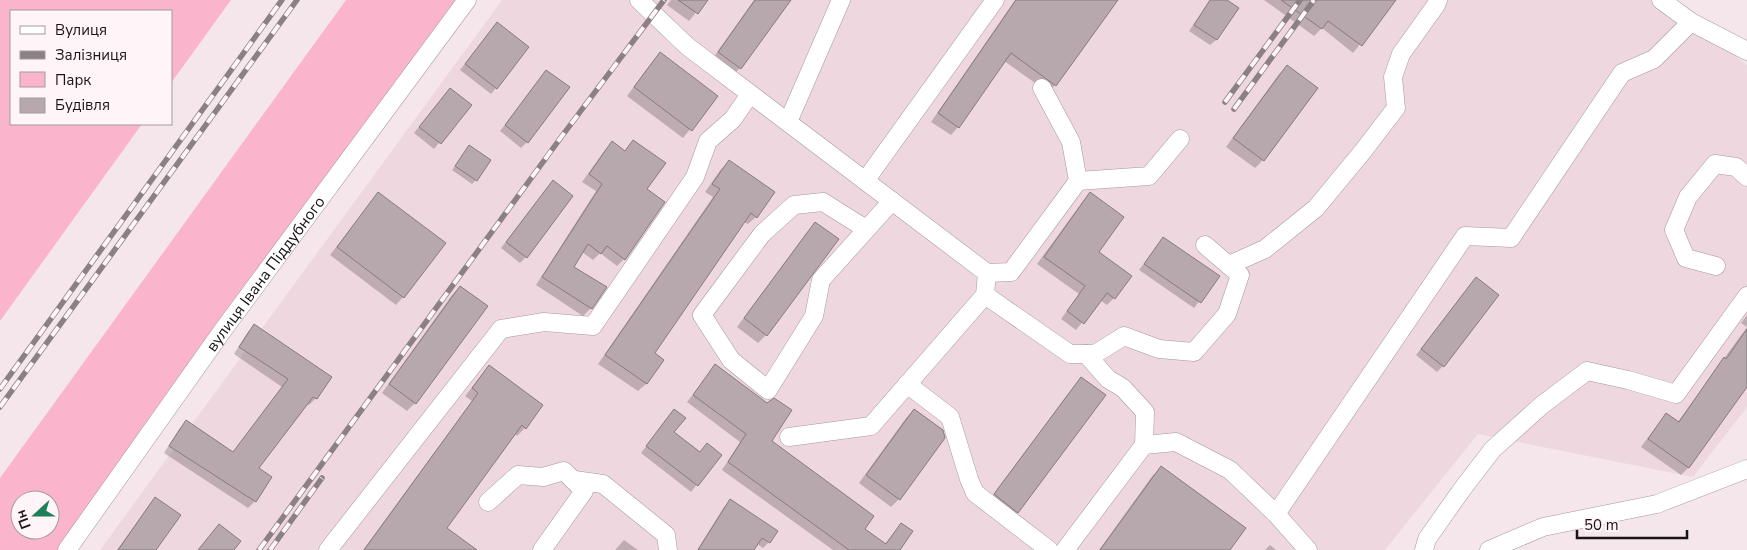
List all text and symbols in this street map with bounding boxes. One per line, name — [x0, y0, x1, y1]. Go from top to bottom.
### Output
legend — [10, 10, 172, 125]
text: Вулиця — [55, 20, 107, 40]
text: Залізниця — [55, 45, 127, 65]
text: Парк — [55, 70, 91, 90]
text: Будівля — [55, 95, 110, 115]
street label: вулиця Івана Піддубного — [201, 192, 330, 356]
north arrow — [10, 490, 60, 540]
text: Пн — [11, 507, 36, 532]
scale bar — [1577, 508, 1687, 540]
text: 50 m — [1584, 515, 1619, 535]

